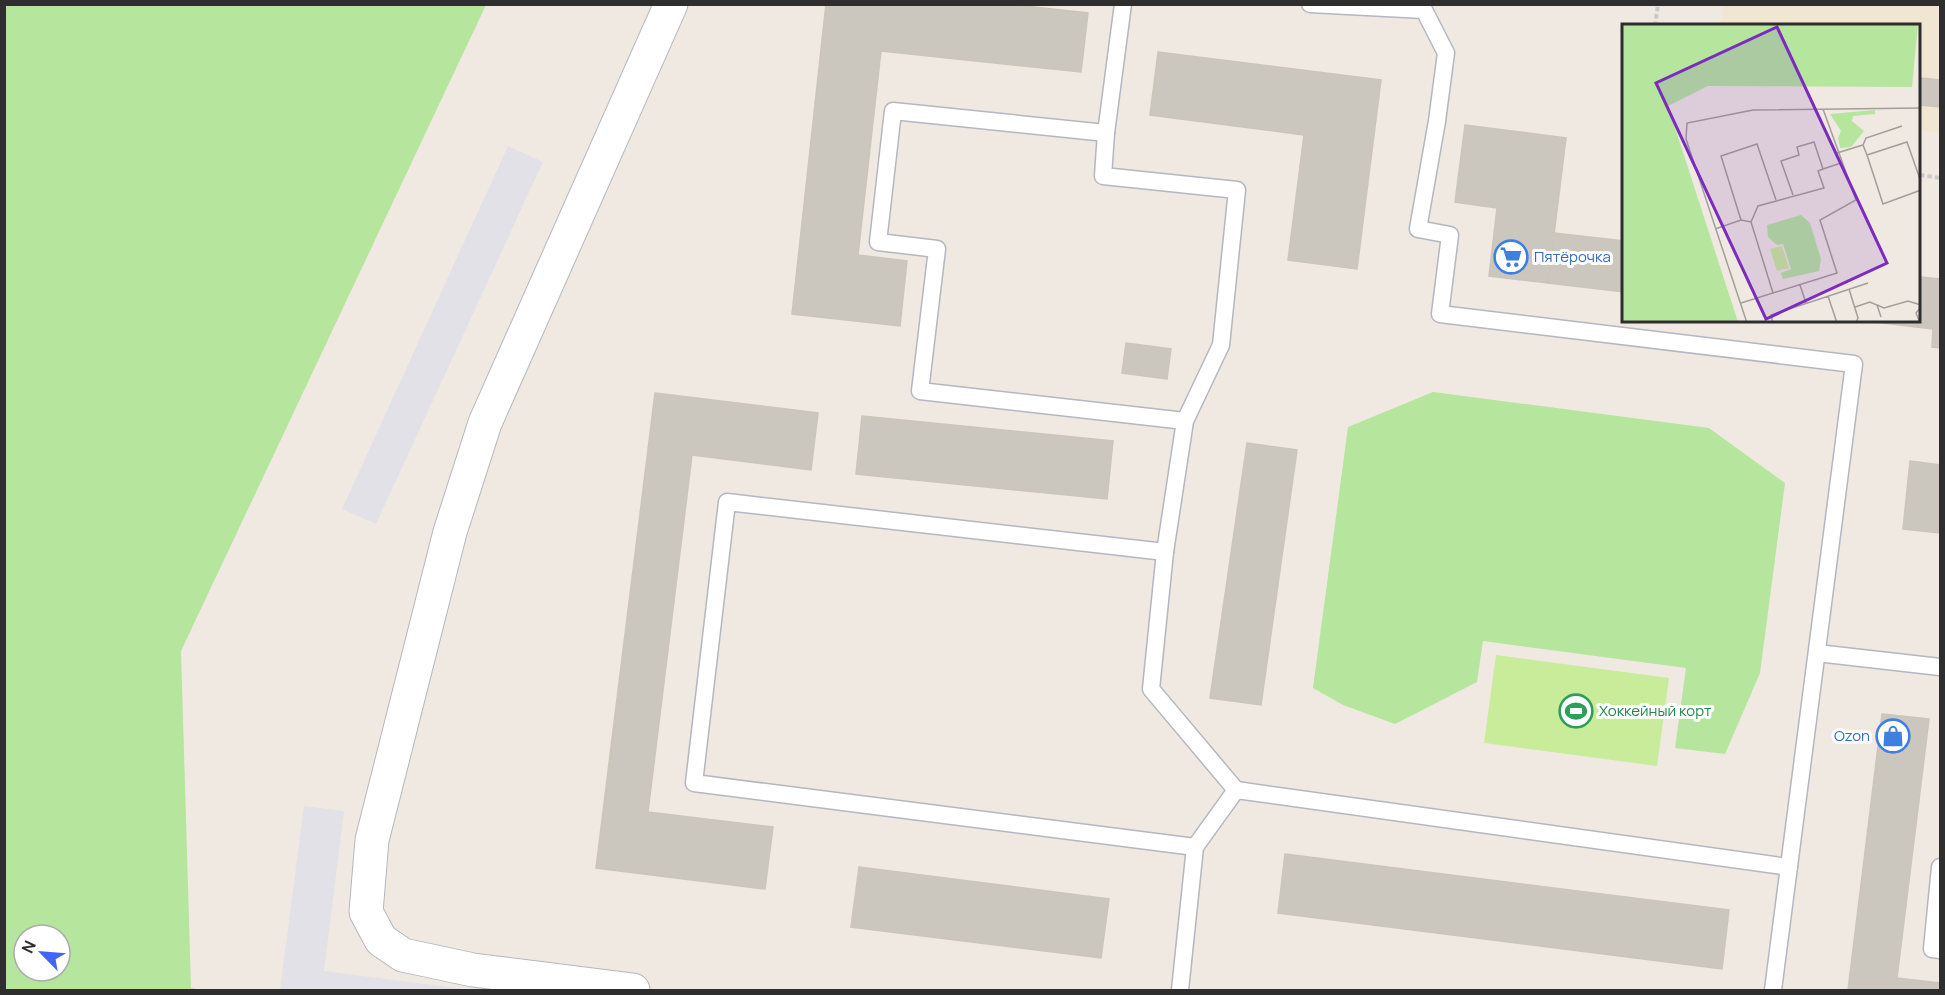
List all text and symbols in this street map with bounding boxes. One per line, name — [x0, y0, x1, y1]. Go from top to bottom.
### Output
inset map — [1622, 24, 1921, 322]
supermarket icon: Пятёрочка — [1493, 239, 1529, 275]
place label: Пятёрочка — [1534, 246, 1611, 267]
sports icon: Хоккейный корт — [1558, 693, 1594, 729]
place label: Хоккейный корт — [1599, 700, 1712, 721]
shop icon: Ozon — [1875, 718, 1911, 754]
place label: Ozon — [1834, 725, 1870, 746]
north arrow — [12, 923, 72, 983]
text: N — [16, 937, 41, 957]

